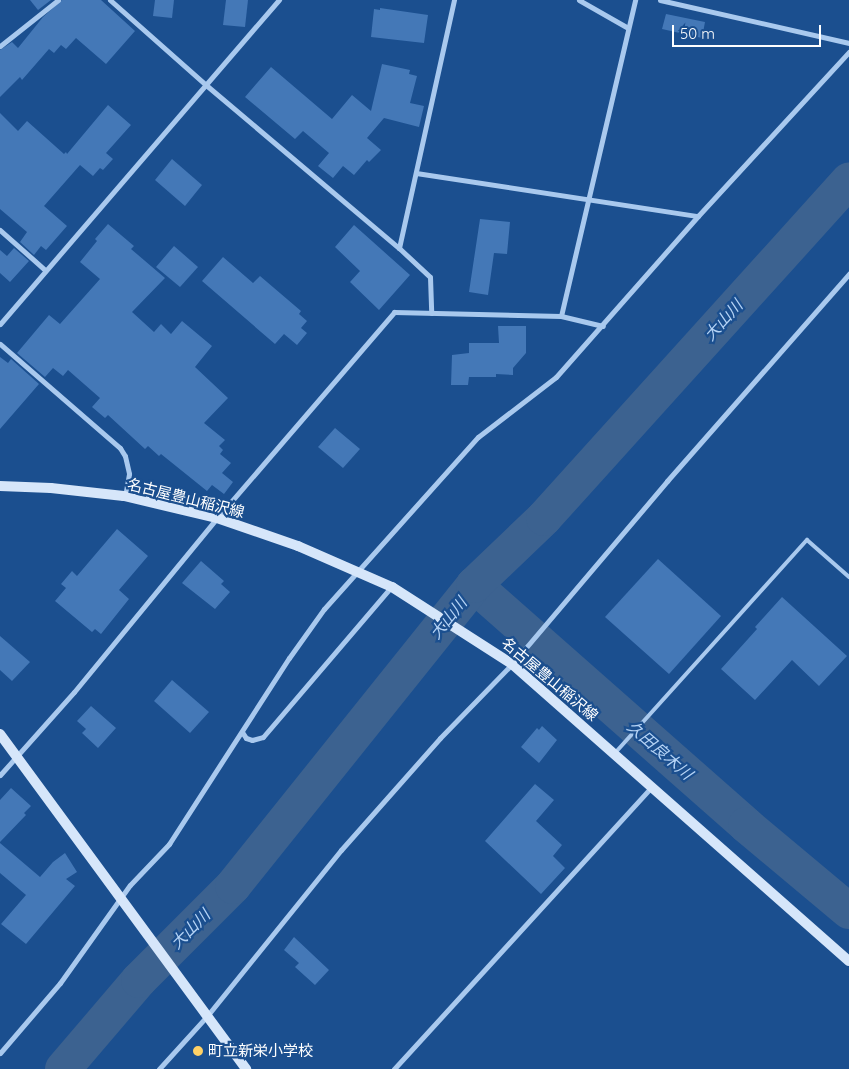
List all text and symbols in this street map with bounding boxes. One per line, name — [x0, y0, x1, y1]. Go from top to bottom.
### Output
scale bar — [674, 15, 823, 47]
text: 50 m — [680, 24, 715, 43]
water label: 大山川 — [700, 296, 746, 344]
street label: 名古屋豊山稲沢線 — [126, 475, 246, 521]
water label: 大山川 — [425, 593, 471, 643]
street label: 名古屋豊山稲沢線 — [498, 634, 602, 724]
water label: 久田良木川 — [624, 717, 696, 783]
water label: 大山川 — [166, 905, 214, 953]
place label: 町立新栄小学校 — [208, 1042, 313, 1060]
marker: 町立新栄小学校 — [192, 1045, 204, 1057]

